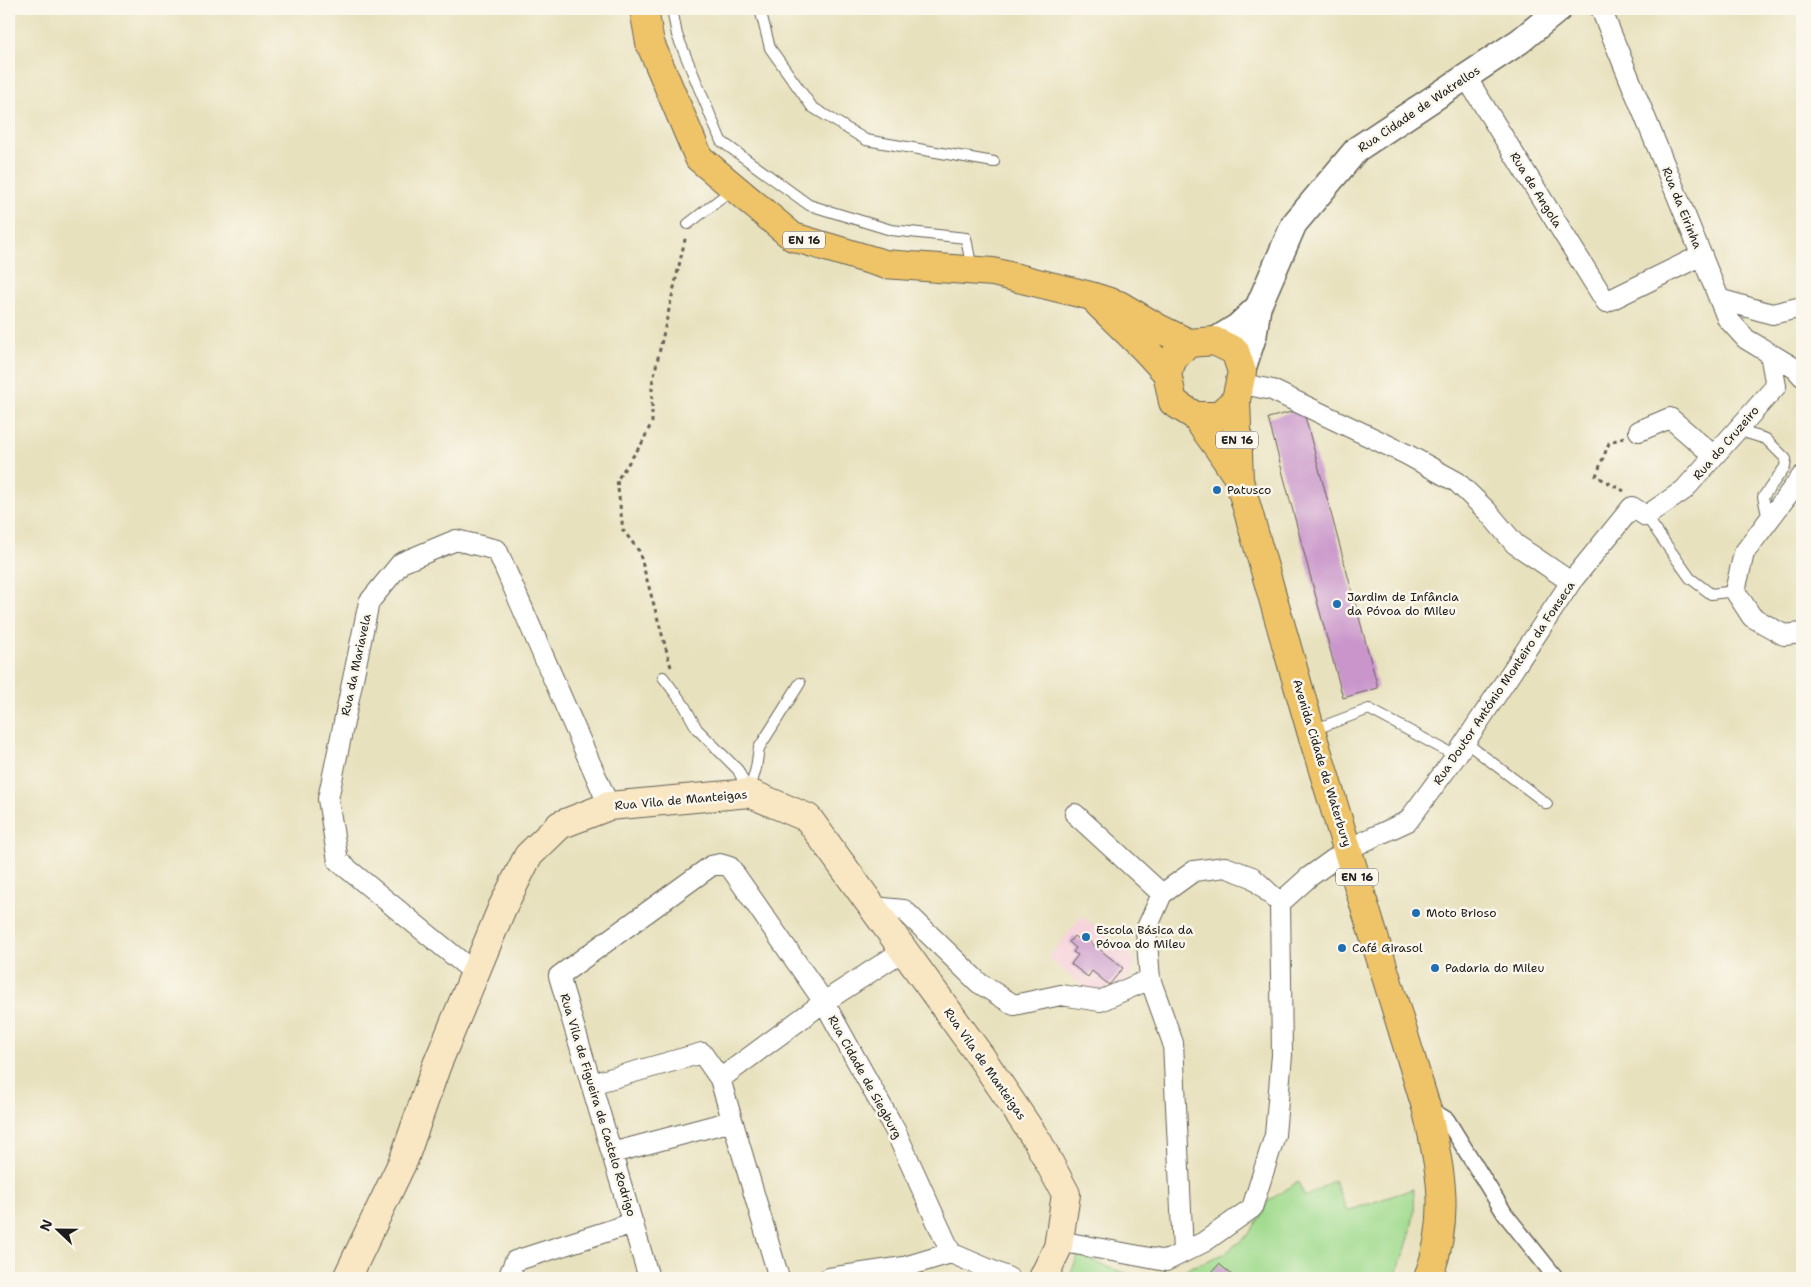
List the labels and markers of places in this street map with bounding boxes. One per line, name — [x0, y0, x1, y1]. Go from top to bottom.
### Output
place label: Patusco — [1227, 482, 1271, 498]
marker: Patusco — [1211, 484, 1223, 496]
place label: Jardim de Infância da Póvoa do Mileu — [1347, 589, 1459, 619]
marker: Jardim de Infância da Póvoa do Mileu — [1331, 598, 1343, 610]
place label: Moto Brioso — [1426, 905, 1496, 921]
marker: Moto Brioso — [1410, 907, 1422, 919]
place label: Escola Básica da Póvoa do Mileu — [1096, 922, 1193, 952]
marker: Escola Básica da Póvoa do Mileu — [1080, 931, 1092, 943]
place label: Café Girasol — [1352, 940, 1423, 956]
marker: Café Girasol — [1336, 942, 1348, 954]
place label: Padaria do Mileu — [1445, 960, 1544, 976]
marker: Padaria do Mileu — [1429, 962, 1441, 974]

